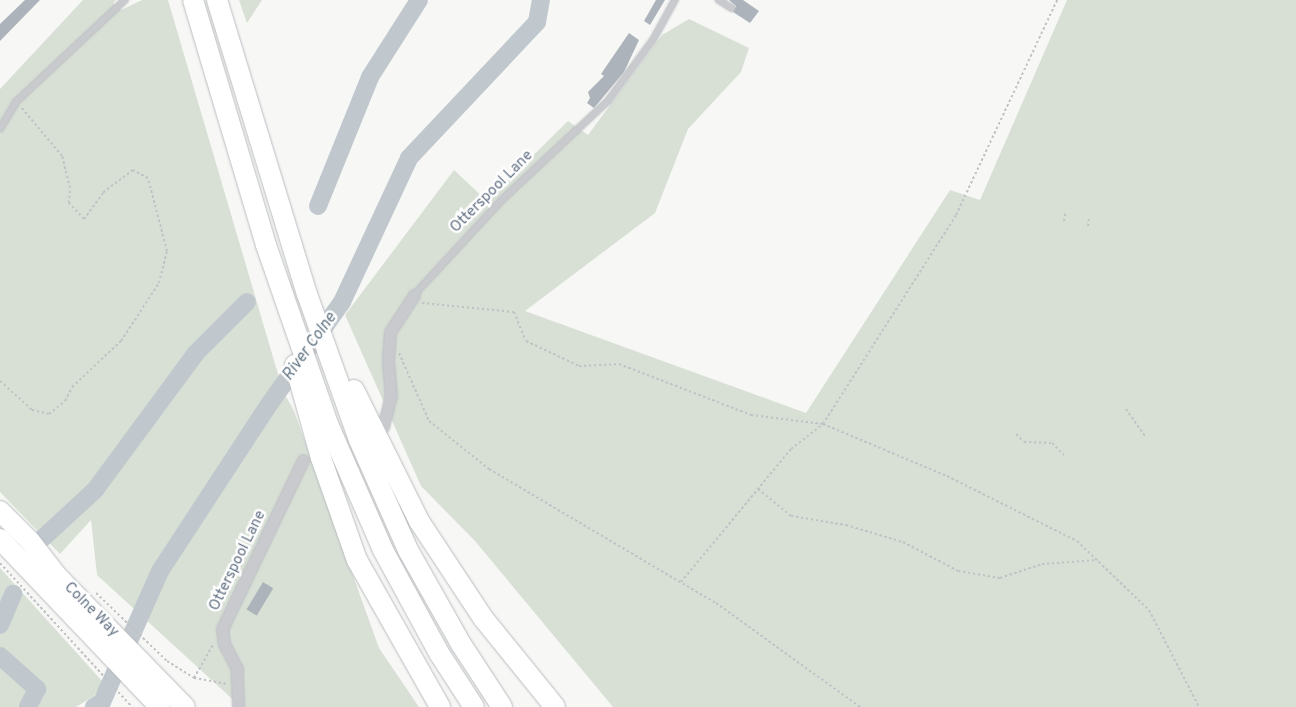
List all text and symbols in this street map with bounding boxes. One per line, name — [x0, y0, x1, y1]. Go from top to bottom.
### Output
street label: Otterspool Lane — [447, 147, 537, 237]
water label: River Colne — [279, 309, 341, 385]
street label: Otterspool Lane — [206, 508, 270, 614]
street label: Colne Way — [60, 579, 122, 641]

